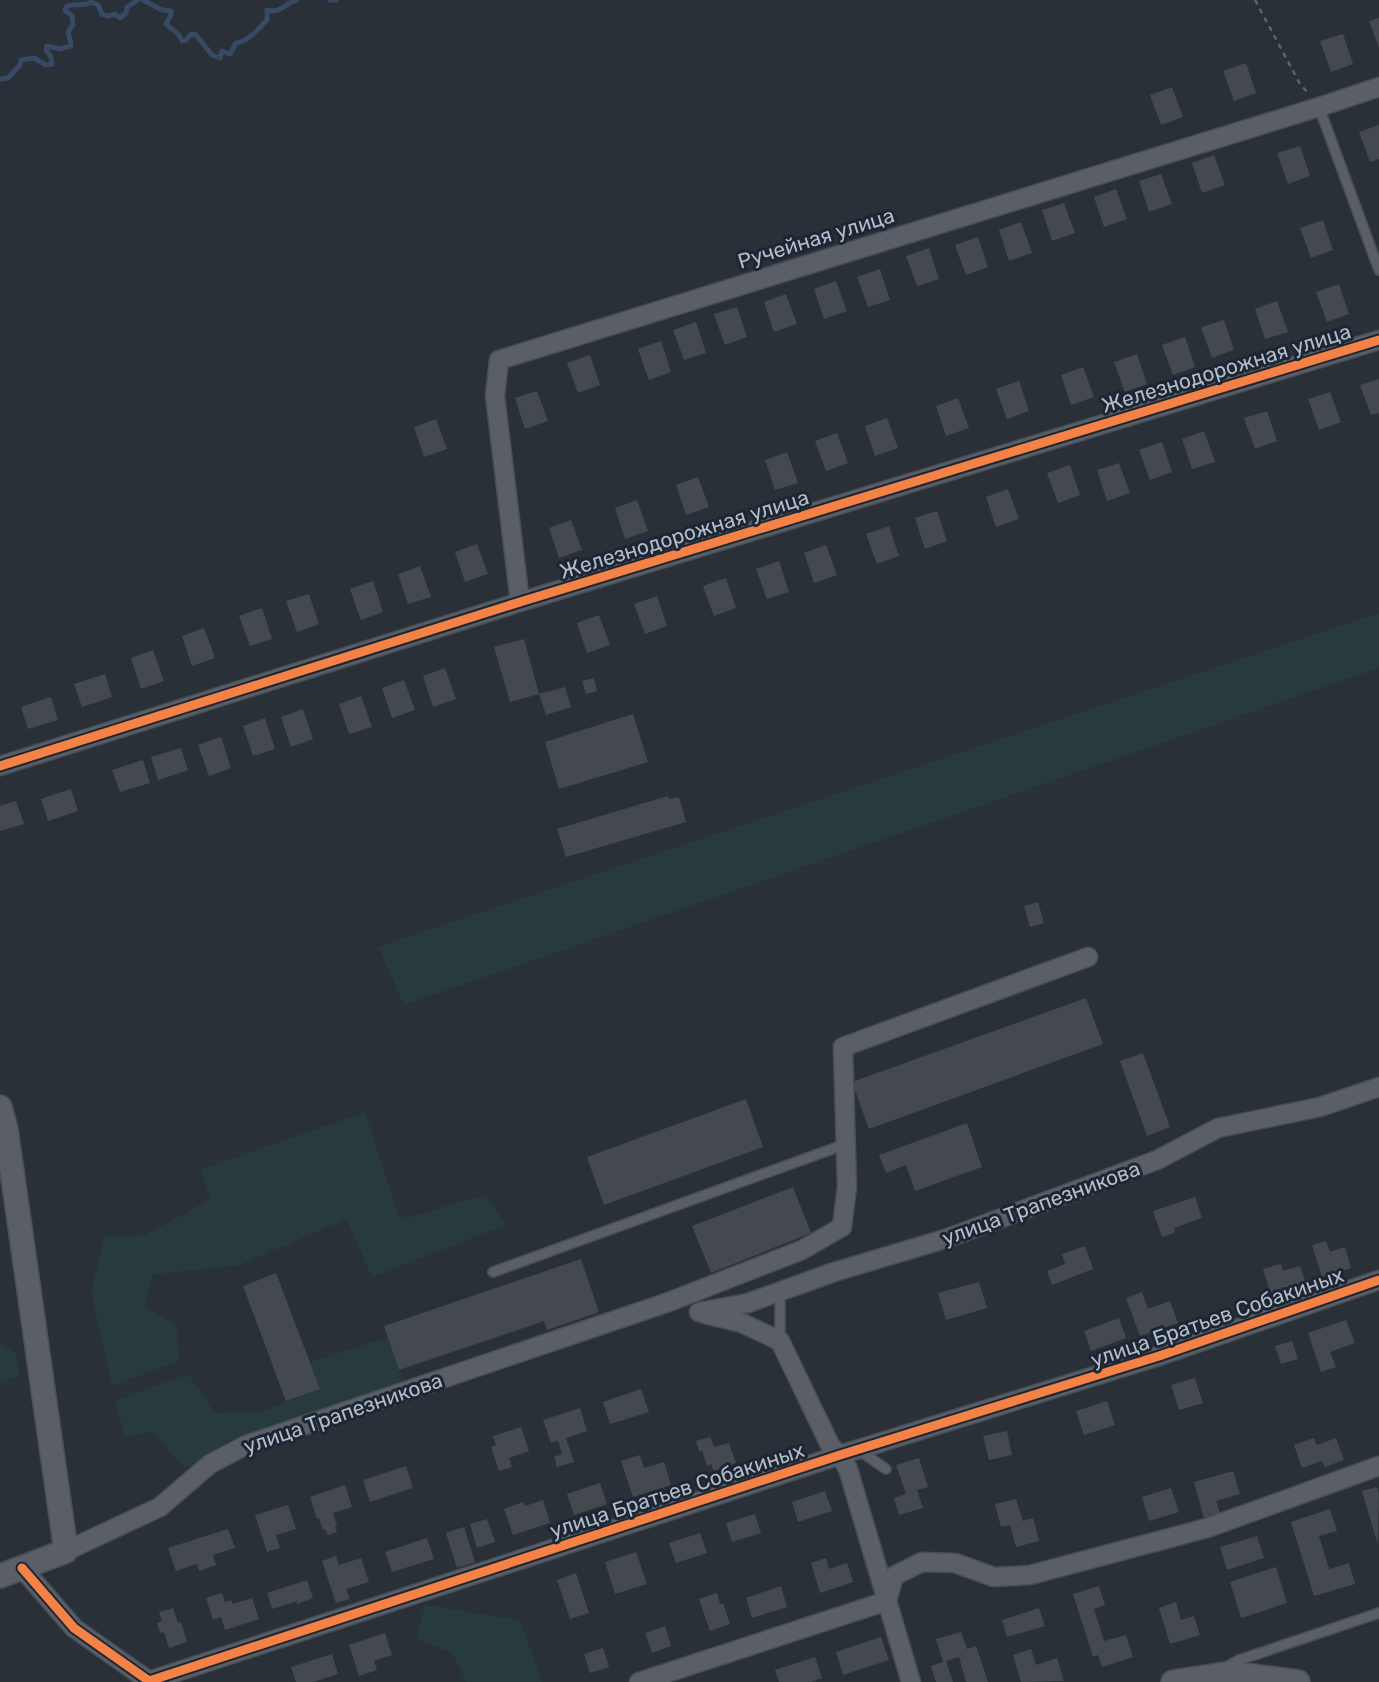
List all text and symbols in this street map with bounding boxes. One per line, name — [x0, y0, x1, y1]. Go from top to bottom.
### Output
street label: Ручейная улица — [735, 202, 897, 274]
street label: Железнодорожная улица — [1098, 318, 1354, 418]
street label: Железнодорожная улица — [556, 484, 812, 584]
street label: улица Трапезникова — [939, 1156, 1143, 1250]
street label: улица Братьев Собакиных — [1087, 1262, 1347, 1372]
street label: улица Трапезникова — [240, 1367, 446, 1459]
street label: улица Братьев Собакиных — [547, 1437, 807, 1543]

